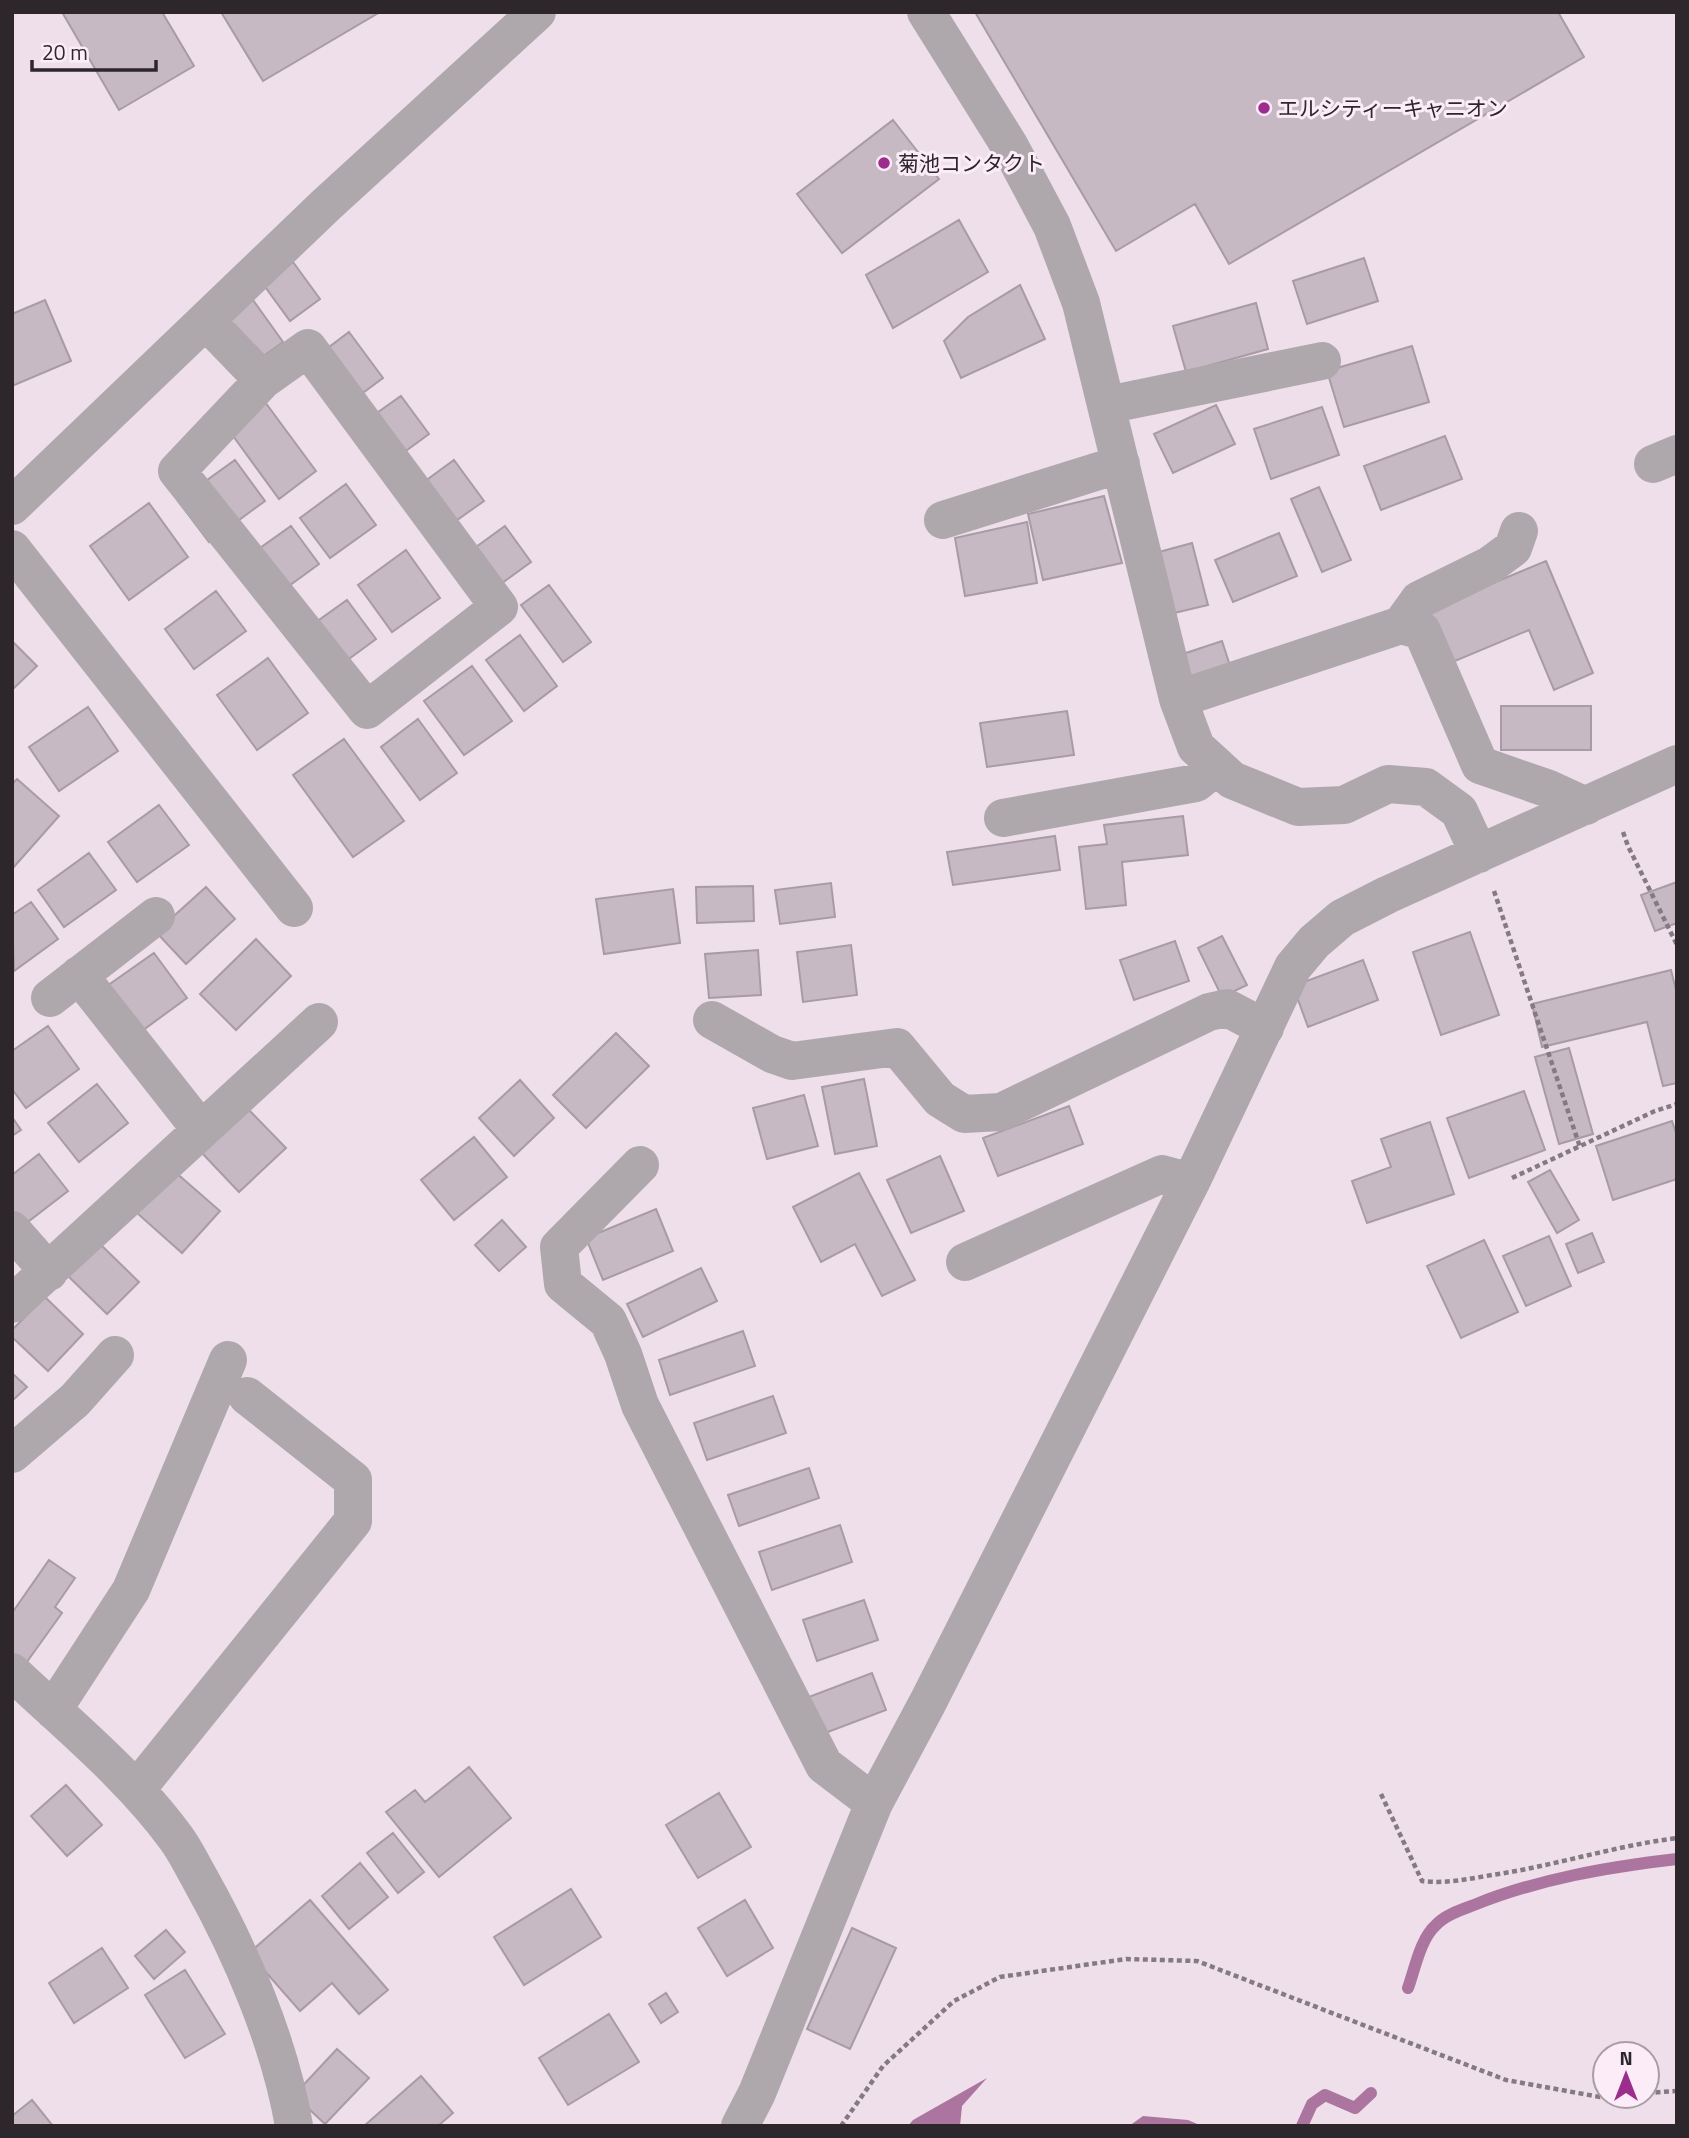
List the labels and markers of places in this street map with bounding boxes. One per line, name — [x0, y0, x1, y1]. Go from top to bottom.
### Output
place label: エルシティーキャニオン — [1278, 92, 1508, 124]
marker: エルシティーキャニオン — [1256, 100, 1272, 116]
place label: 菊池コンタクト — [898, 147, 1045, 179]
marker: 菊池コンタクト — [876, 155, 892, 171]

